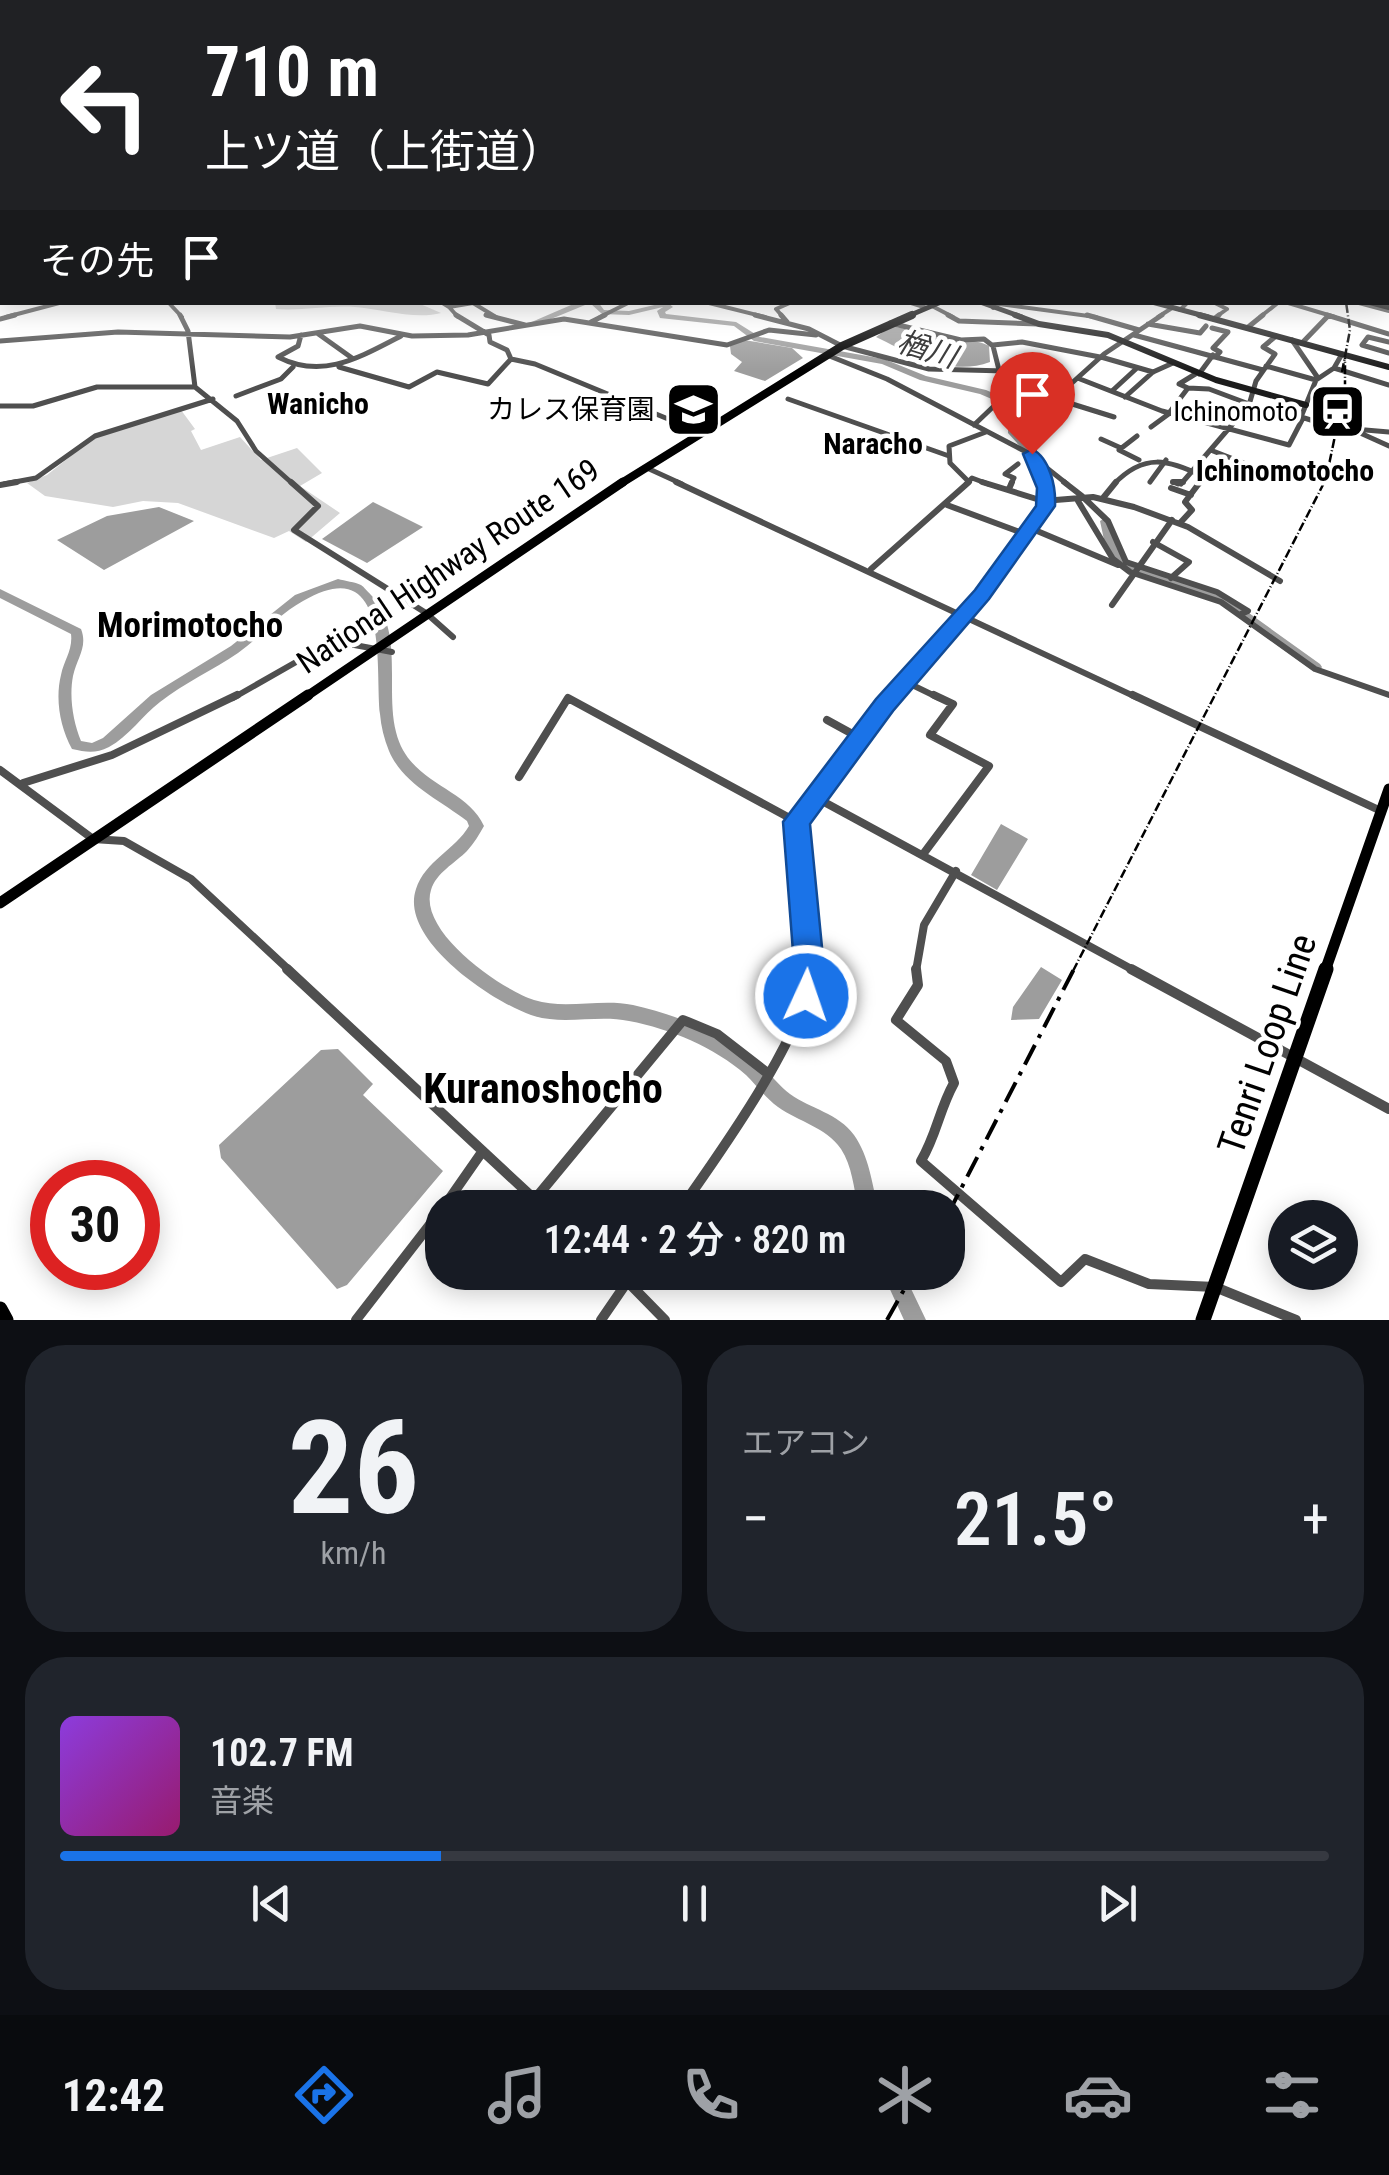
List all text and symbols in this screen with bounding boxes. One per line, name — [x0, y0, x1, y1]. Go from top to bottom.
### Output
text: 710 m — [205, 31, 379, 113]
icon: left — [40, 40, 170, 170]
text: 上ツ道（上街道） — [205, 125, 565, 178]
icon: arrive — [174, 230, 229, 285]
text: その先 — [40, 239, 154, 283]
water label: 楢川 — [893, 323, 964, 375]
pin — [990, 352, 1075, 455]
icon: arrive — [1005, 367, 1060, 422]
school or university icon: カレス保育園 — [664, 379, 724, 439]
station icon: Ichinomoto — [1307, 381, 1367, 441]
district label: Wanicho — [267, 386, 369, 421]
place label: カレス保育園 — [487, 393, 655, 426]
place label: Ichinomoto — [1173, 395, 1298, 428]
district label: Naracho — [823, 426, 923, 461]
street label: National Highway Route 169 — [290, 451, 606, 681]
district label: Ichinomotocho — [1196, 453, 1374, 488]
district label: Morimotocho — [97, 605, 283, 646]
street label: Tenri Loop Line — [1209, 928, 1325, 1160]
position arrow — [754, 944, 858, 1048]
district label: Kuranoshocho — [423, 1064, 663, 1113]
speed limit sign: 30 — [30, 1160, 160, 1290]
map controls — [1268, 1200, 1358, 1290]
button: layers — [1268, 1200, 1358, 1290]
text: 12:44 · 2 分 · 820 m — [544, 1218, 846, 1262]
text: 26 — [288, 1392, 419, 1545]
text: エアコン — [742, 1424, 870, 1462]
text: 21.5° — [954, 1475, 1117, 1563]
text: − — [742, 1487, 770, 1551]
text: + — [1302, 1487, 1329, 1551]
text: km/h — [321, 1534, 386, 1572]
text: 102.7 FM — [210, 1731, 354, 1775]
text: 音楽 — [210, 1782, 274, 1820]
icon: previous — [244, 1876, 299, 1931]
icon: pause — [667, 1876, 722, 1931]
icon: next — [1090, 1876, 1145, 1931]
icon: directions — [289, 2060, 359, 2130]
icon: music — [482, 2060, 552, 2130]
icon: phone — [676, 2060, 746, 2130]
icon: climate — [870, 2060, 940, 2130]
icon: car — [1063, 2060, 1133, 2130]
icon: filters — [1257, 2060, 1327, 2130]
text: 12:42 — [62, 2069, 165, 2122]

